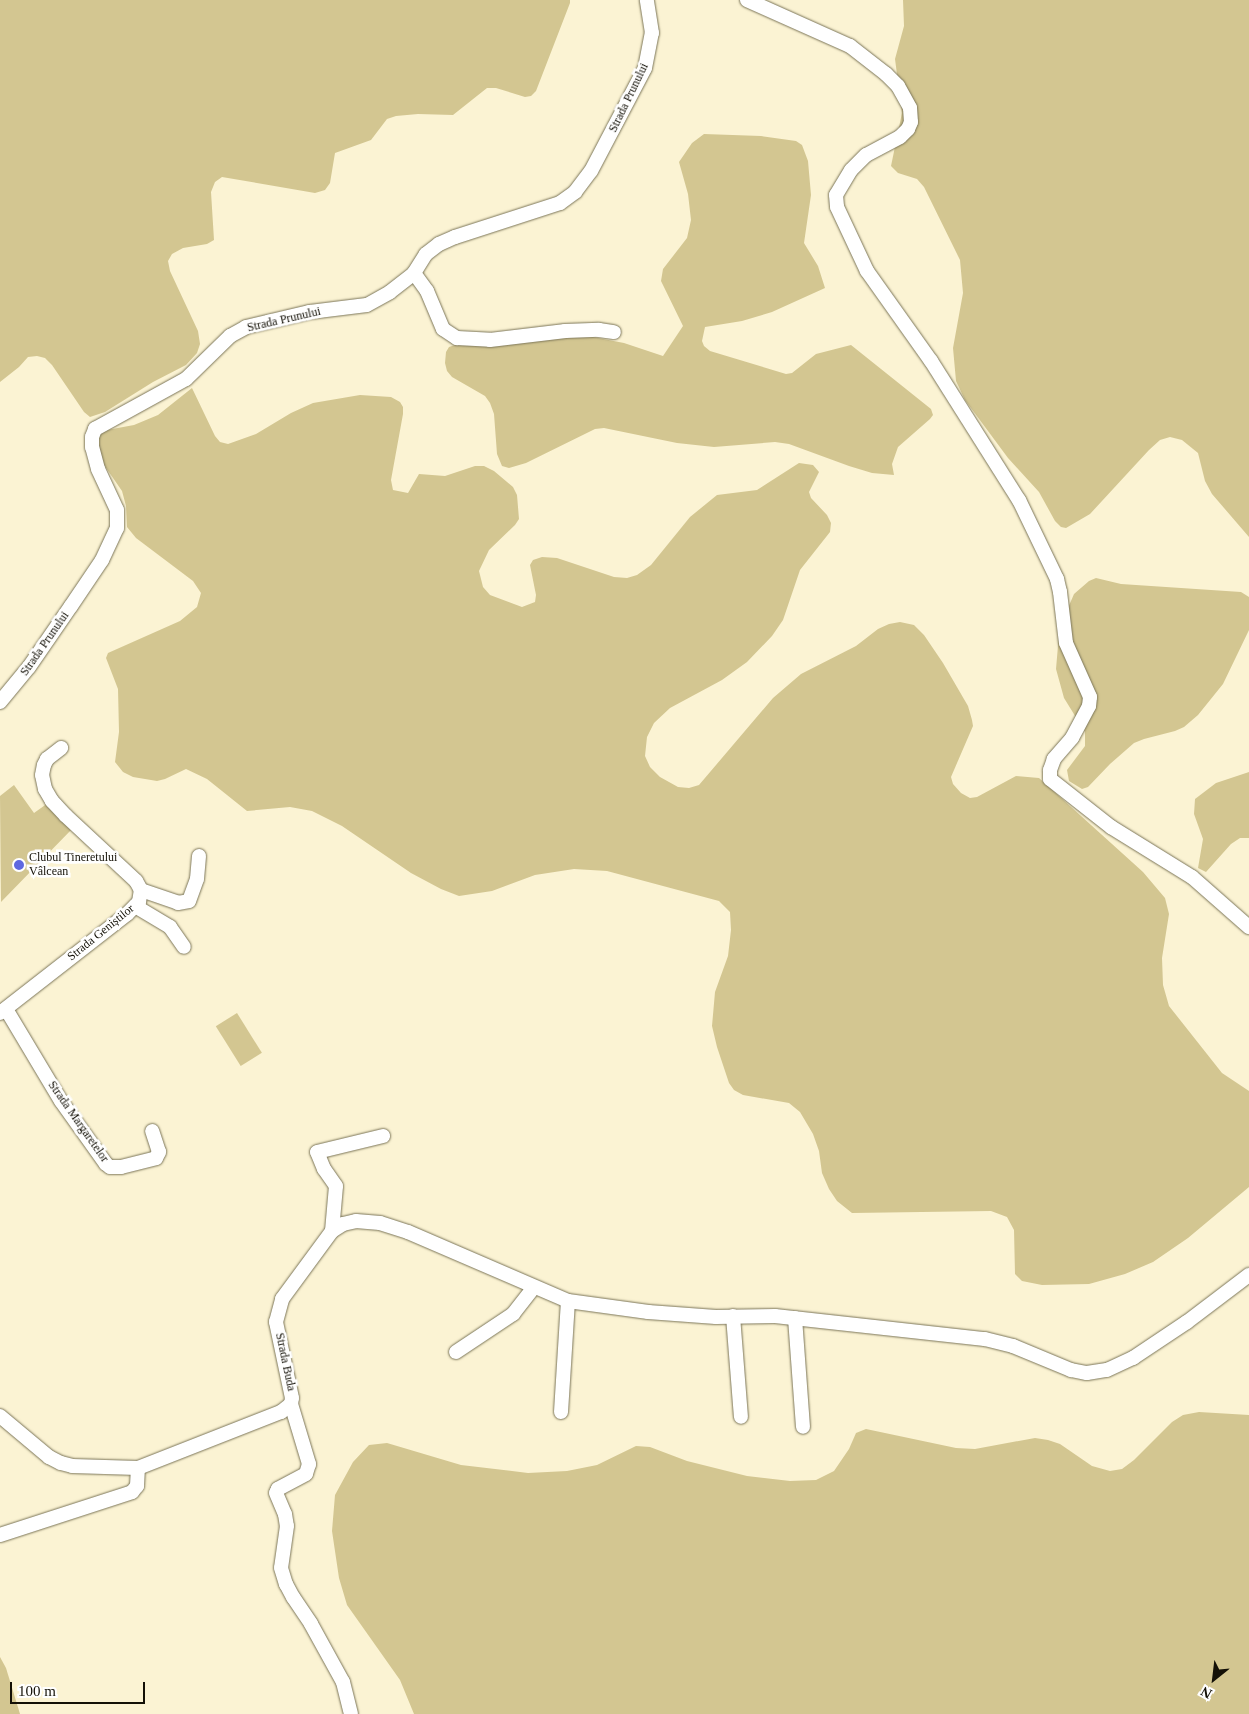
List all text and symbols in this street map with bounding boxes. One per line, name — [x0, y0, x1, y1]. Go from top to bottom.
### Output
street label: Strada Prunului — [606, 61, 652, 135]
street label: Strada Prunului — [246, 305, 322, 335]
street label: Strada Prunului — [18, 609, 72, 679]
place label: Clubul Tineretului Vâlcean — [29, 851, 118, 879]
marker: Clubul Tineretului Vâlcean — [13, 859, 25, 871]
street label: Strada Geniștilor — [65, 902, 137, 964]
street label: Strada Margaretelor — [45, 1079, 111, 1165]
street label: Strada Buda — [272, 1332, 298, 1392]
north arrow — [1189, 1654, 1239, 1704]
scale bar — [12, 1672, 148, 1704]
text: 100 m — [18, 1683, 56, 1699]
text: N — [1198, 1684, 1215, 1702]

